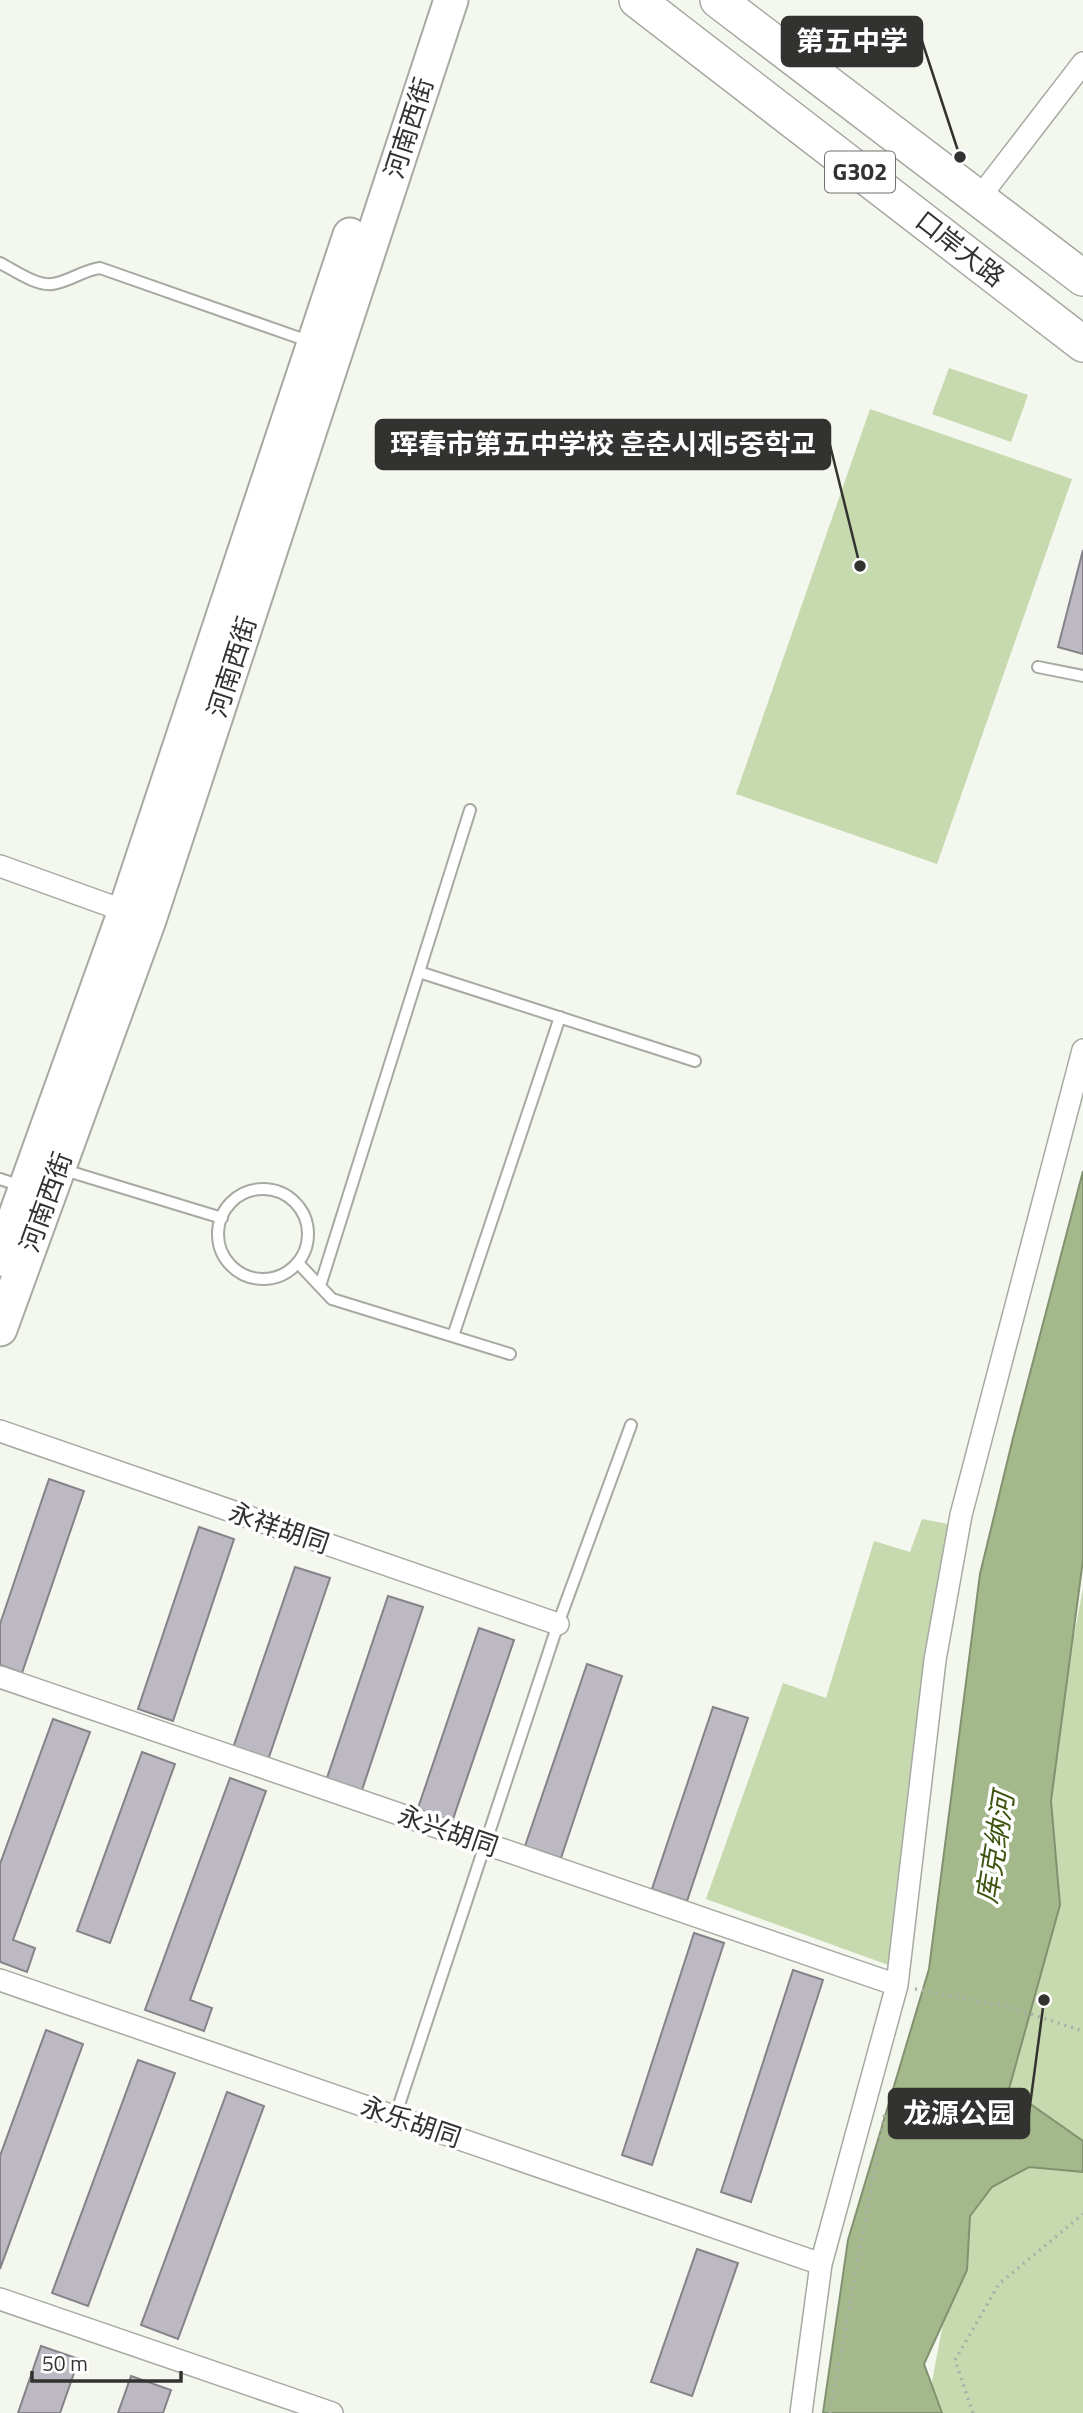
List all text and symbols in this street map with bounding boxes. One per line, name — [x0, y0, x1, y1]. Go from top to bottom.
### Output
callout: 第五中学 — [782, 17, 922, 66]
text: 第五中学 — [796, 19, 908, 62]
street label: 河南西街 — [374, 72, 443, 183]
road number: G302 — [825, 152, 895, 192]
street label: 口岸大路 — [907, 201, 1013, 296]
callout: 珲春市第五中学校 훈춘시제5중학교 — [376, 420, 830, 469]
text: 珲春市第五中学校 훈춘시제5중학교 — [390, 422, 816, 465]
street label: 河南西街 — [197, 611, 266, 722]
street label: 河南西街 — [9, 1146, 82, 1257]
street label: 永祥胡同 — [224, 1492, 335, 1563]
water label: 库克纳河 — [965, 1784, 1025, 1907]
street label: 永兴胡同 — [393, 1795, 504, 1866]
street label: 永乐胡同 — [356, 2086, 467, 2157]
callout: 龙源公园 — [889, 2089, 1029, 2138]
text: 龙源公园 — [903, 2091, 1015, 2134]
scale bar — [32, 2340, 180, 2384]
text: 50 m — [42, 2347, 88, 2379]

